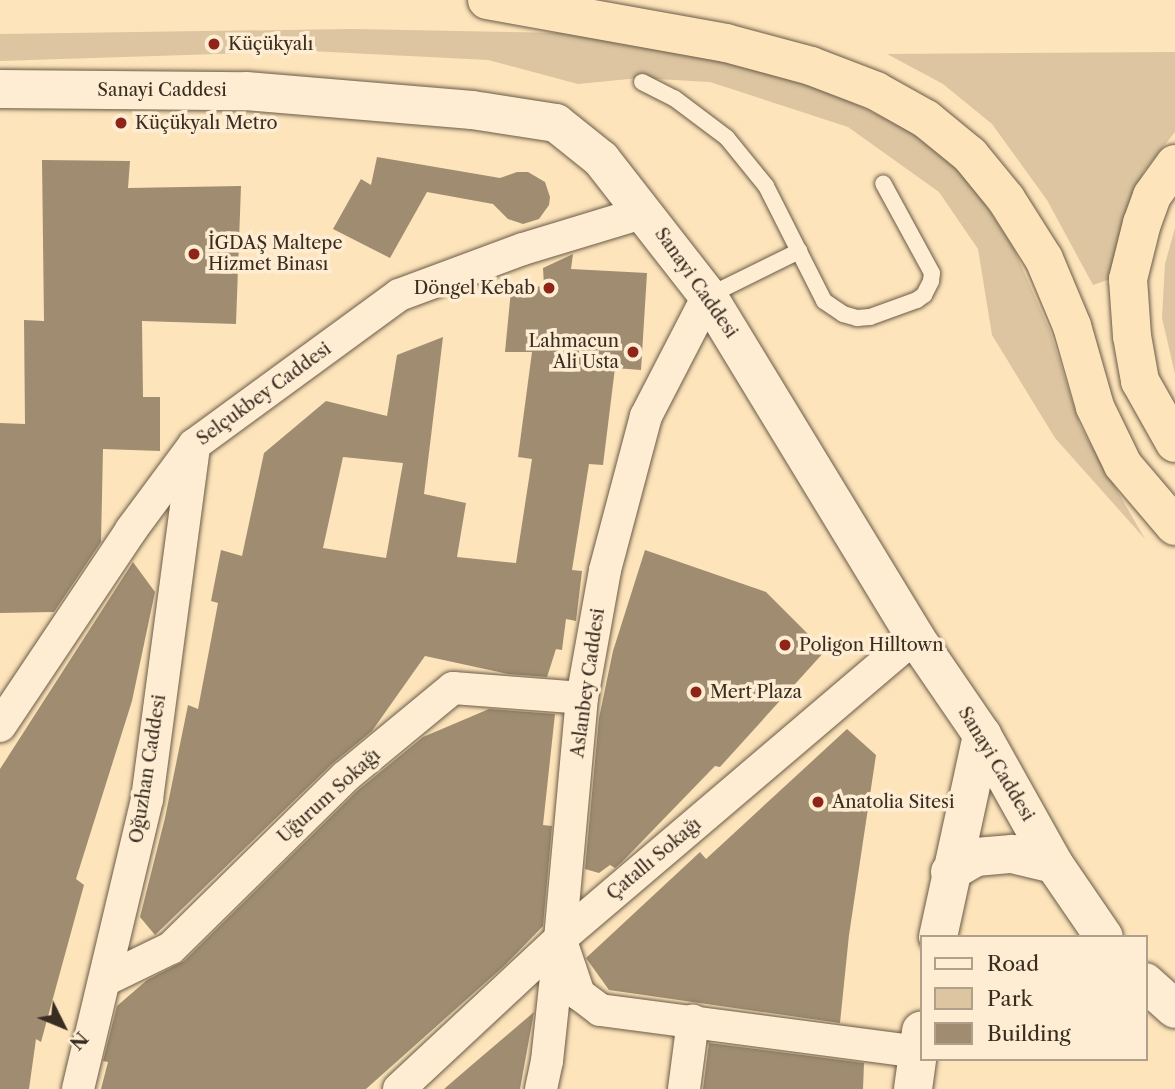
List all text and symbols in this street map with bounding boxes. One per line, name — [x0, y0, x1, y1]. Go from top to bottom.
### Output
place label: Küçükyalı — [228, 33, 313, 55]
marker: Küçükyalı — [206, 36, 222, 52]
street label: Sanayi Caddesi — [97, 79, 227, 101]
place label: Küçükyalı Metro — [135, 112, 278, 134]
marker: Küçükyalı Metro — [113, 115, 129, 131]
street label: Sanayi Caddesi — [650, 224, 742, 342]
place label: İGDAŞ Maltepe Hizmet Binası — [208, 233, 343, 276]
marker: İGDAŞ Maltepe Hizmet Binası — [186, 246, 202, 262]
place label: Döngel Kebab — [414, 277, 535, 299]
marker: Döngel Kebab — [541, 280, 557, 296]
place label: Lahmacun Ali Usta — [528, 331, 619, 374]
street label: Selçukbey Caddesi — [192, 338, 336, 450]
marker: Lahmacun Ali Usta — [625, 344, 641, 360]
street label: Aslanbey Caddesi — [567, 607, 609, 759]
place label: Poligon Hilltown — [799, 634, 943, 656]
marker: Poligon Hilltown — [777, 637, 793, 653]
place label: Mert Plaza — [710, 681, 802, 703]
marker: Mert Plaza — [688, 684, 704, 700]
street label: Oğuzhan Caddesi — [126, 693, 170, 845]
street label: Sanayi Caddesi — [953, 703, 1039, 825]
street label: Uğurum Sokağı — [273, 744, 385, 848]
place label: Anatolia Sitesi — [832, 791, 955, 813]
marker: Anatolia Sitesi — [810, 794, 826, 810]
street label: Çatallı Sokağı — [602, 813, 706, 905]
legend — [920, 935, 1147, 1061]
text: Road — [987, 951, 1039, 976]
text: Park — [987, 986, 1033, 1011]
north arrow — [28, 991, 98, 1061]
text: Building — [987, 1021, 1071, 1046]
text: N — [65, 1027, 93, 1055]

